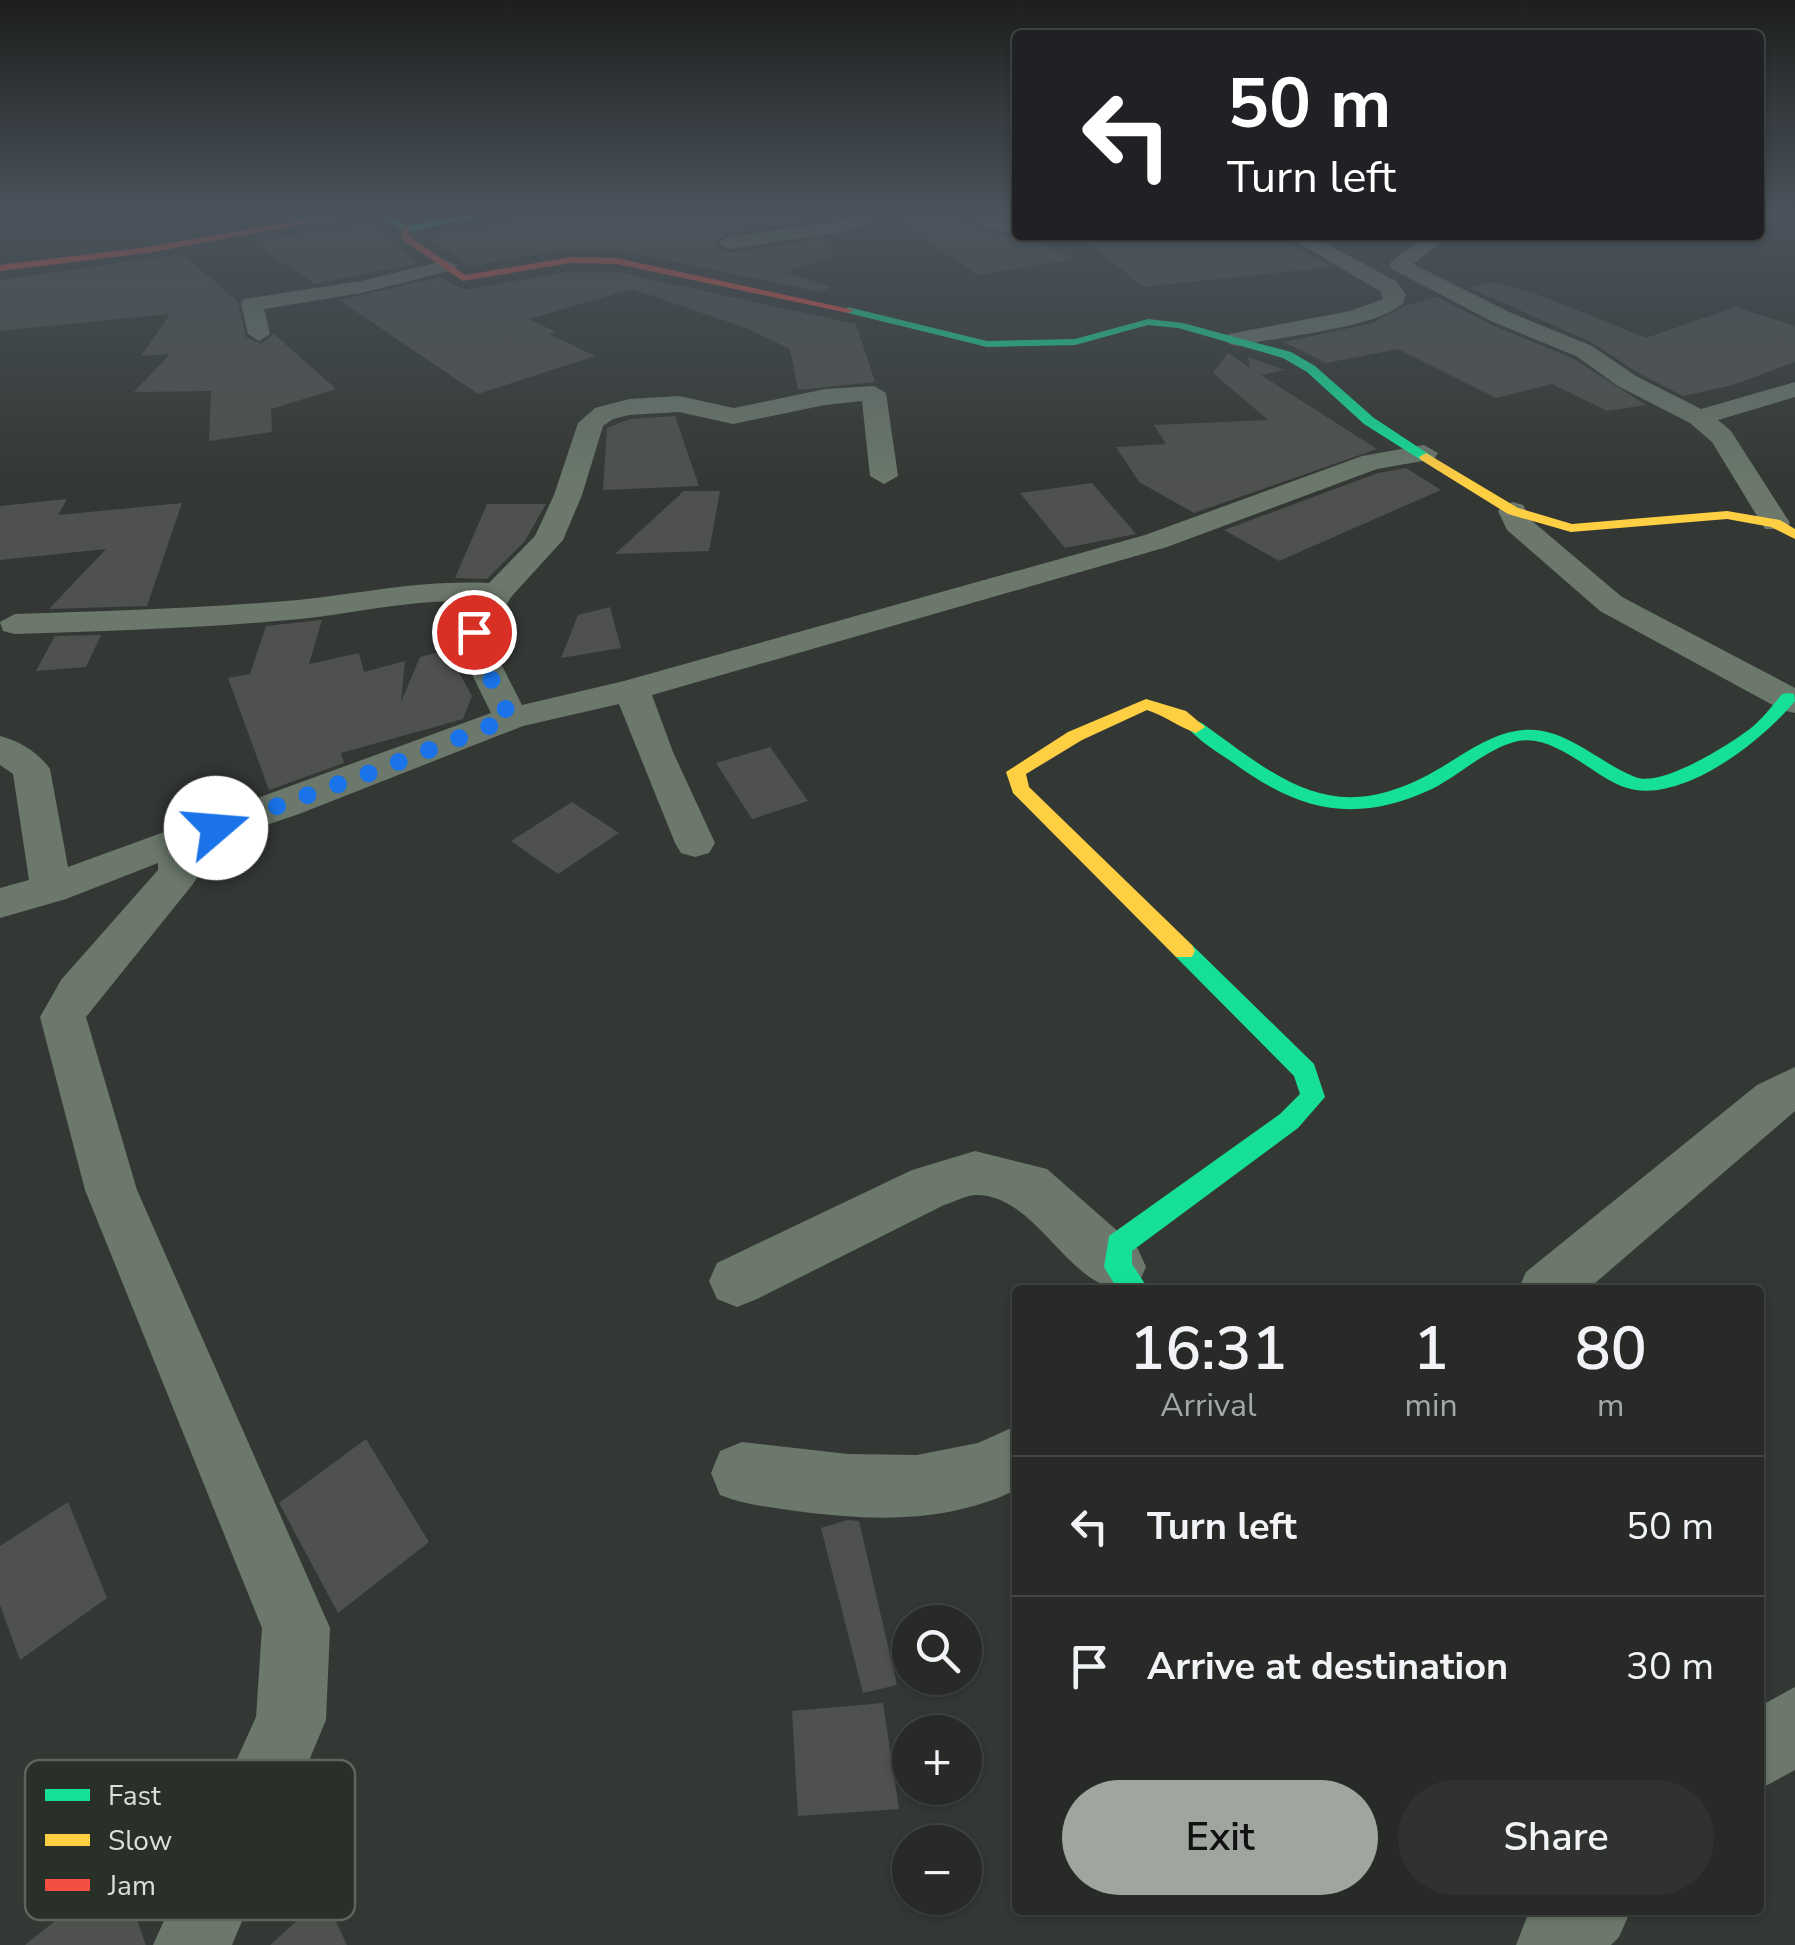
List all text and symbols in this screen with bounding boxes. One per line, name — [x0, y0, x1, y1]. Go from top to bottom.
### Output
text: 50 m — [1227, 56, 1391, 152]
icon: left — [1062, 70, 1192, 200]
text: Turn left — [1227, 147, 1396, 208]
pin — [432, 590, 517, 675]
icon: arrive — [447, 605, 502, 660]
position arrow — [164, 776, 268, 880]
text: 16:31 — [1129, 1308, 1287, 1390]
text: 1 — [1413, 1308, 1449, 1390]
text: 80 — [1575, 1308, 1647, 1390]
text: Arrival — [1160, 1384, 1256, 1427]
text: min — [1405, 1384, 1458, 1427]
text: m — [1597, 1384, 1625, 1427]
icon: left — [1062, 1499, 1117, 1554]
text: Turn left — [1147, 1501, 1297, 1552]
text: 50 m — [1626, 1501, 1714, 1552]
map controls — [892, 1605, 982, 1915]
button: search — [892, 1605, 982, 1695]
icon: arrive — [1062, 1639, 1117, 1694]
text: Arrive at destination — [1147, 1641, 1508, 1692]
text: 30 m — [1626, 1641, 1714, 1692]
button: + — [892, 1715, 982, 1805]
legend — [25, 1760, 355, 1920]
text: Fast — [108, 1777, 161, 1815]
button: Exit — [1062, 1780, 1378, 1895]
button: Share — [1398, 1780, 1714, 1895]
text: Slow — [108, 1822, 172, 1860]
button: − — [892, 1825, 982, 1915]
text: Jam — [107, 1867, 156, 1905]

